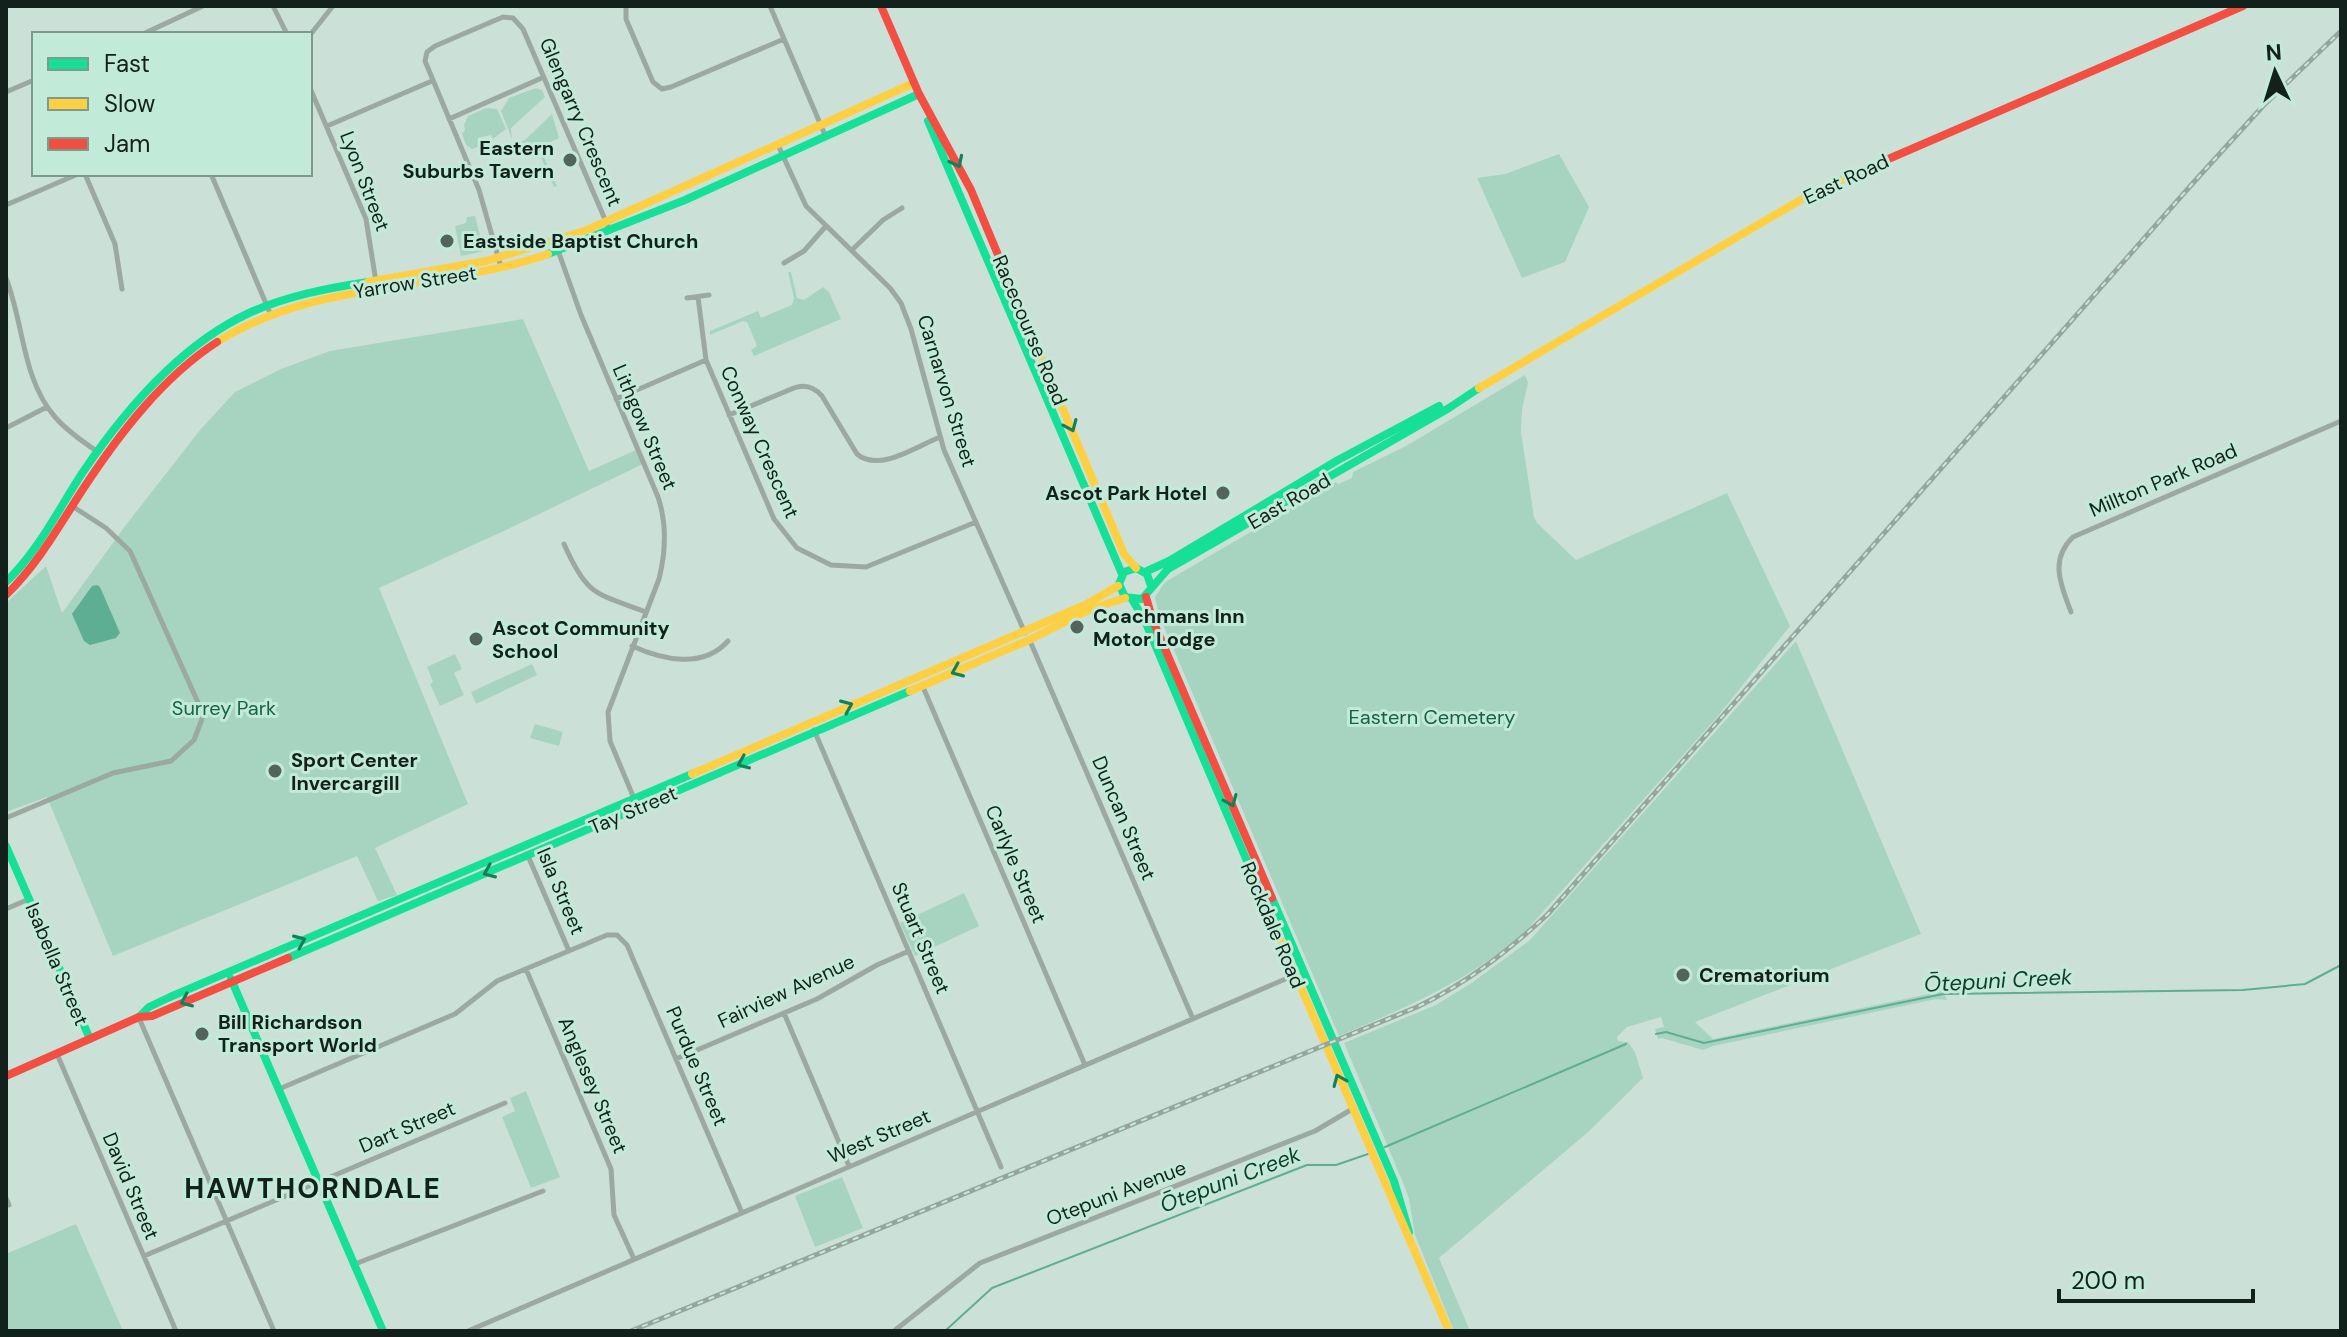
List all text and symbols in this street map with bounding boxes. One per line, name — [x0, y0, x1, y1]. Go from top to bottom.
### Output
legend — [32, 32, 312, 176]
north arrow — [2235, 32, 2315, 112]
street label: Glengarry Crescent — [534, 34, 628, 210]
text: N — [2265, 38, 2283, 68]
text: Fast — [104, 48, 150, 79]
text: Slow — [104, 88, 155, 119]
street label: Lyon Street — [334, 127, 396, 235]
text: Jam — [104, 128, 150, 159]
place label: Eastern Suburbs Tavern — [403, 135, 554, 184]
street label: East Road — [1799, 148, 1893, 210]
marker: Eastern Suburbs Tavern — [561, 151, 579, 169]
one-way arrow — [947, 153, 962, 168]
place label: Eastside Baptist Church — [463, 228, 698, 254]
marker: Eastside Baptist Church — [438, 232, 456, 250]
street label: Racecourse Road — [987, 251, 1073, 409]
street label: Yarrow Street — [352, 259, 479, 305]
street label: Carnarvon Street — [912, 312, 983, 470]
street label: Lithgow Street — [607, 360, 683, 494]
street label: Conway Crescent — [715, 362, 805, 523]
one-way arrow — [1062, 418, 1078, 432]
street label: Millton Park Road — [2085, 437, 2241, 523]
street label: East Road — [1243, 467, 1335, 535]
place label: Ascot Park Hotel — [1045, 480, 1207, 506]
marker: Ascot Park Hotel — [1214, 484, 1232, 502]
place label: Coachmans Inn Motor Lodge — [1093, 603, 1245, 652]
place label: Ascot Community School — [492, 615, 670, 664]
marker: Coachmans Inn Motor Lodge — [1068, 618, 1086, 636]
marker: Ascot Community School — [467, 630, 485, 648]
one-way arrow — [951, 662, 966, 678]
park label: Surrey Park — [172, 695, 276, 721]
one-way arrow — [839, 699, 853, 715]
park label: Eastern Cemetery — [1349, 704, 1515, 730]
place label: Sport Center Invercargill — [291, 747, 418, 796]
street label: Duncan Street — [1086, 752, 1162, 884]
one-way arrow — [737, 753, 752, 769]
marker: Sport Center Invercargill — [266, 762, 284, 780]
street label: Tay Street — [585, 780, 681, 840]
one-way arrow — [1221, 793, 1237, 807]
street label: Carlyle Street — [979, 801, 1053, 927]
street label: Isla Street — [531, 844, 591, 939]
street label: Rockdale Road — [1235, 858, 1311, 992]
one-way arrow — [483, 863, 498, 879]
street label: Stuart Street — [886, 878, 956, 998]
street label: Isabella Street — [19, 898, 95, 1030]
one-way arrow — [292, 934, 306, 950]
street label: Fairview Avenue — [713, 948, 859, 1034]
place label: Crematorium — [1699, 962, 1830, 988]
water label: Ōtepuni Creek — [1923, 962, 2074, 999]
marker: Crematorium — [1674, 966, 1692, 984]
one-way arrow — [180, 992, 194, 1008]
street label: Purdue Street — [660, 1002, 734, 1130]
place label: Bill Richardson Transport World — [218, 1009, 377, 1058]
street label: Anglesey Street — [553, 1013, 634, 1157]
marker: Bill Richardson Transport World — [193, 1025, 211, 1043]
one-way arrow — [1333, 1074, 1349, 1088]
street label: Dart Street — [355, 1095, 459, 1159]
street label: West Street — [824, 1103, 934, 1169]
street label: David Street — [97, 1128, 165, 1244]
water label: Ōtepuni Creek — [1156, 1139, 1305, 1220]
street label: Otepuni Avenue — [1042, 1154, 1190, 1232]
district label: HAWTHORNDALE — [184, 1170, 442, 1207]
scale bar — [2059, 1253, 2253, 1303]
text: 200 m — [2071, 1265, 2145, 1296]

